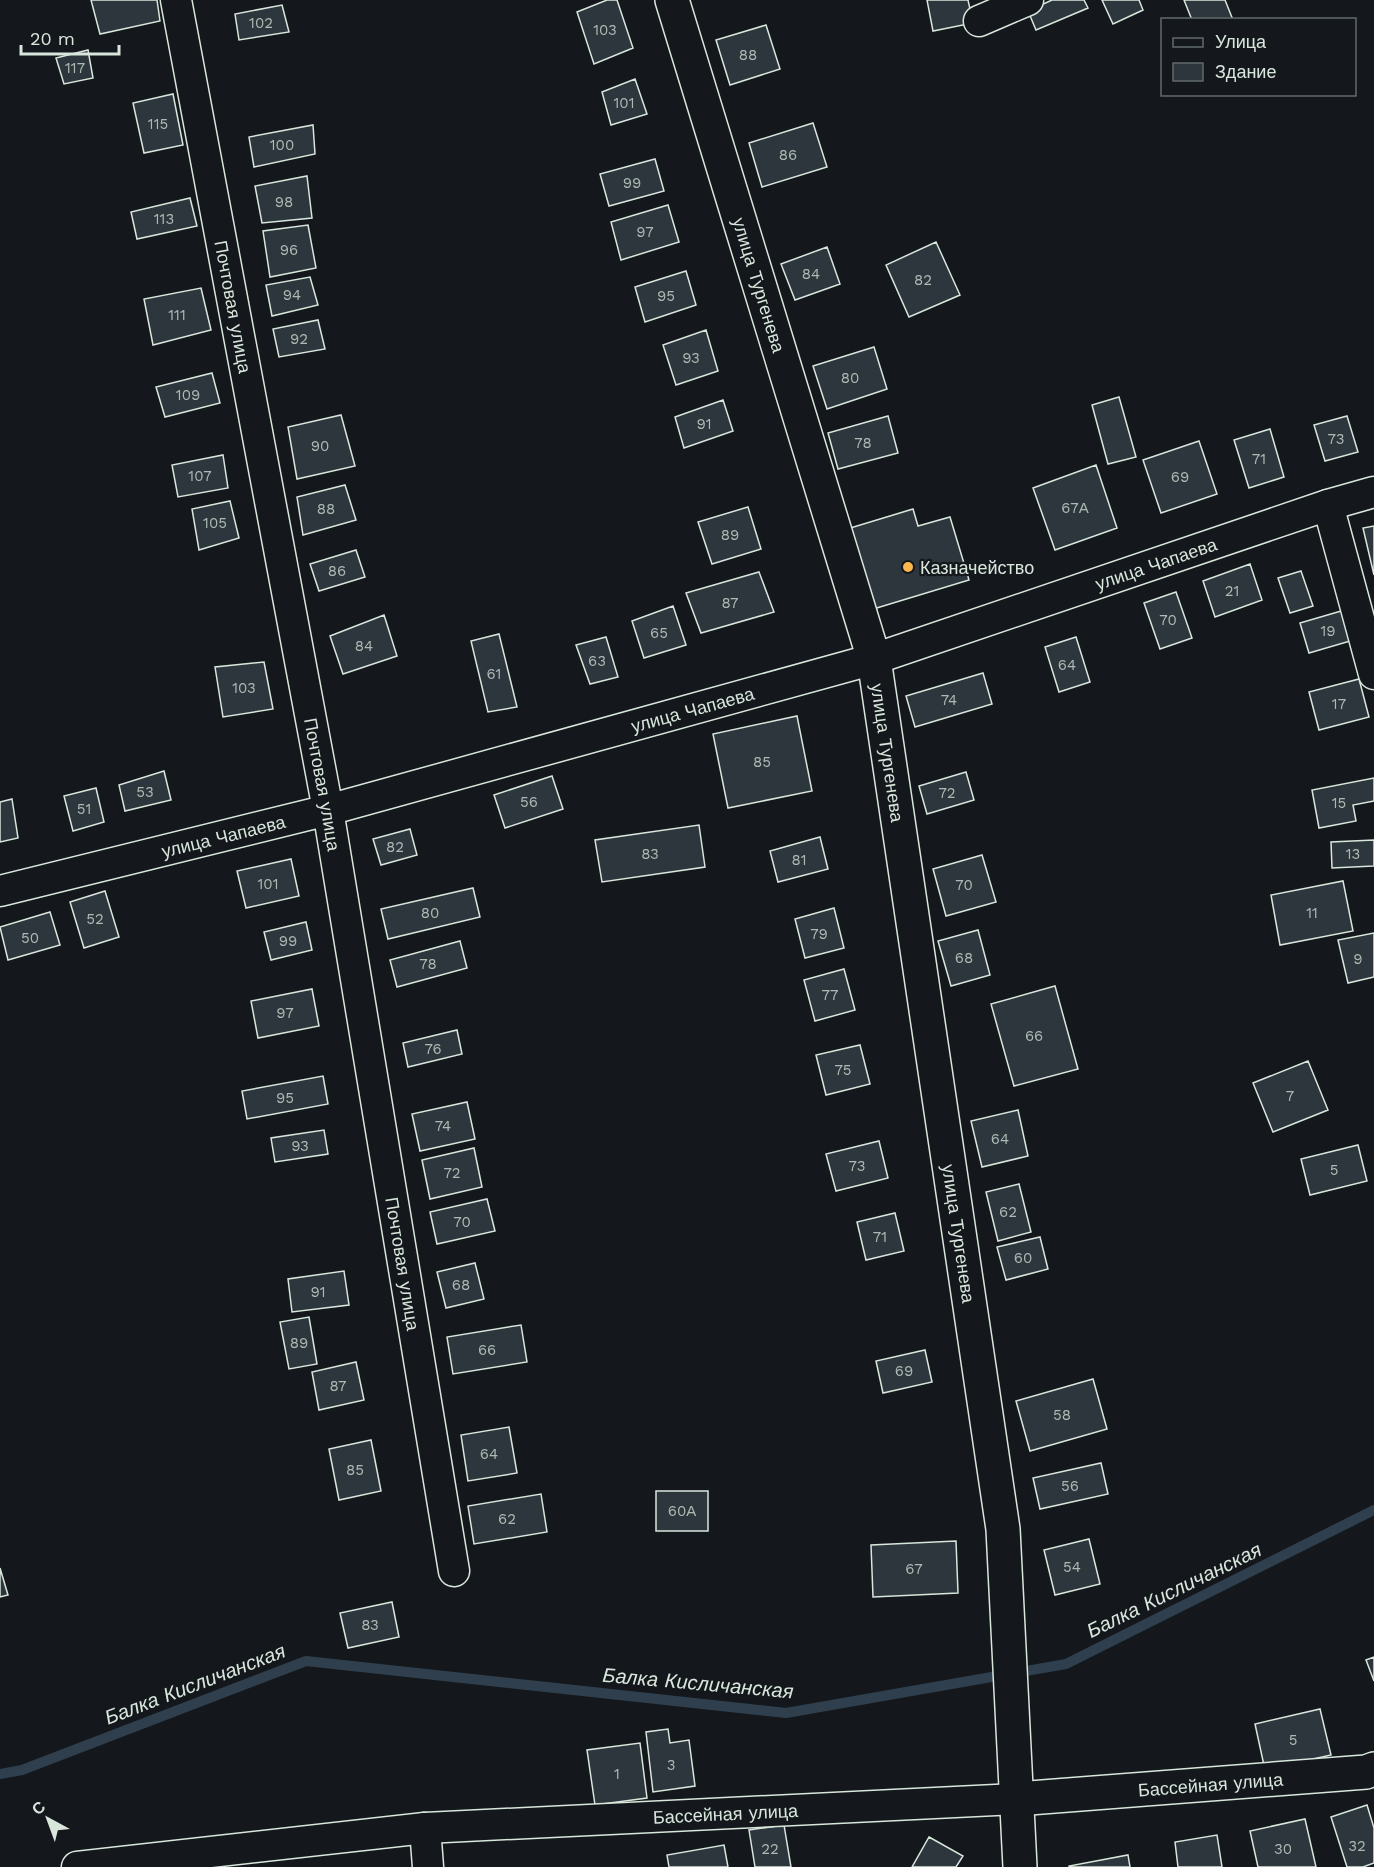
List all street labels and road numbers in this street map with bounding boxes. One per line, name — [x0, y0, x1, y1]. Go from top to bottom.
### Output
street label: улица Тургенева — [729, 215, 790, 356]
street label: Почтовая улица — [211, 238, 256, 376]
street label: улица Чапаева — [1092, 533, 1220, 594]
street label: улица Чапаева — [629, 682, 757, 736]
street label: улица Тургенева — [867, 682, 909, 824]
street label: Почтовая улица — [300, 716, 345, 853]
street label: улица Чапаева — [159, 810, 288, 861]
street label: улица Тургенева — [939, 1163, 980, 1305]
street label: Почтовая улица — [382, 1195, 425, 1333]
street label: Бассейная улица — [1137, 1768, 1285, 1800]
street label: Бассейная улица — [652, 1799, 800, 1827]

